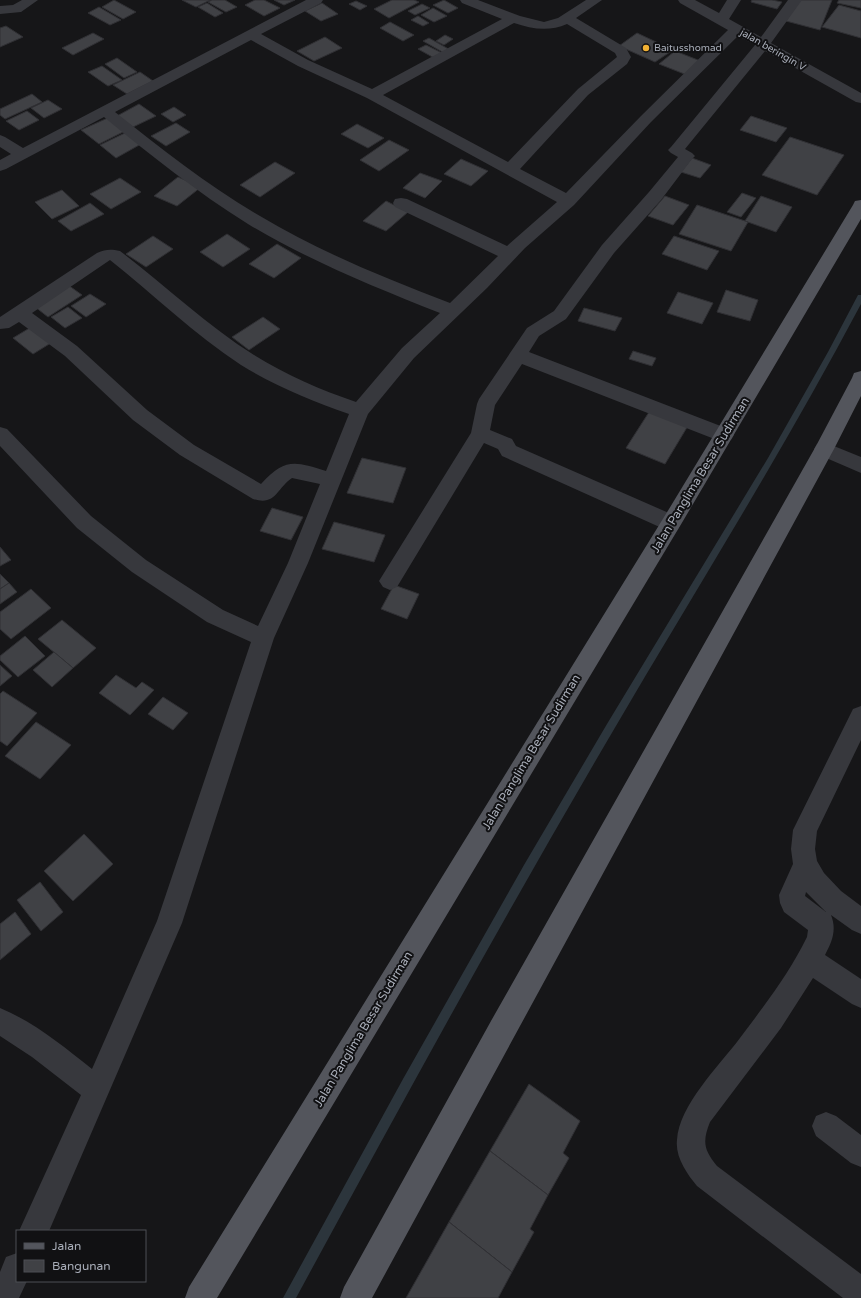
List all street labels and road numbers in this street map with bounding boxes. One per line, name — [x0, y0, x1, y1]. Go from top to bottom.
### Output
street label: jalan beringin V — [737, 26, 808, 74]
street label: Jalan Panglima Besar Sudirman — [648, 395, 752, 555]
street label: Jalan Panglima Besar Sudirman — [479, 672, 583, 832]
street label: Jalan Panglima Besar Sudirman — [311, 949, 415, 1109]

